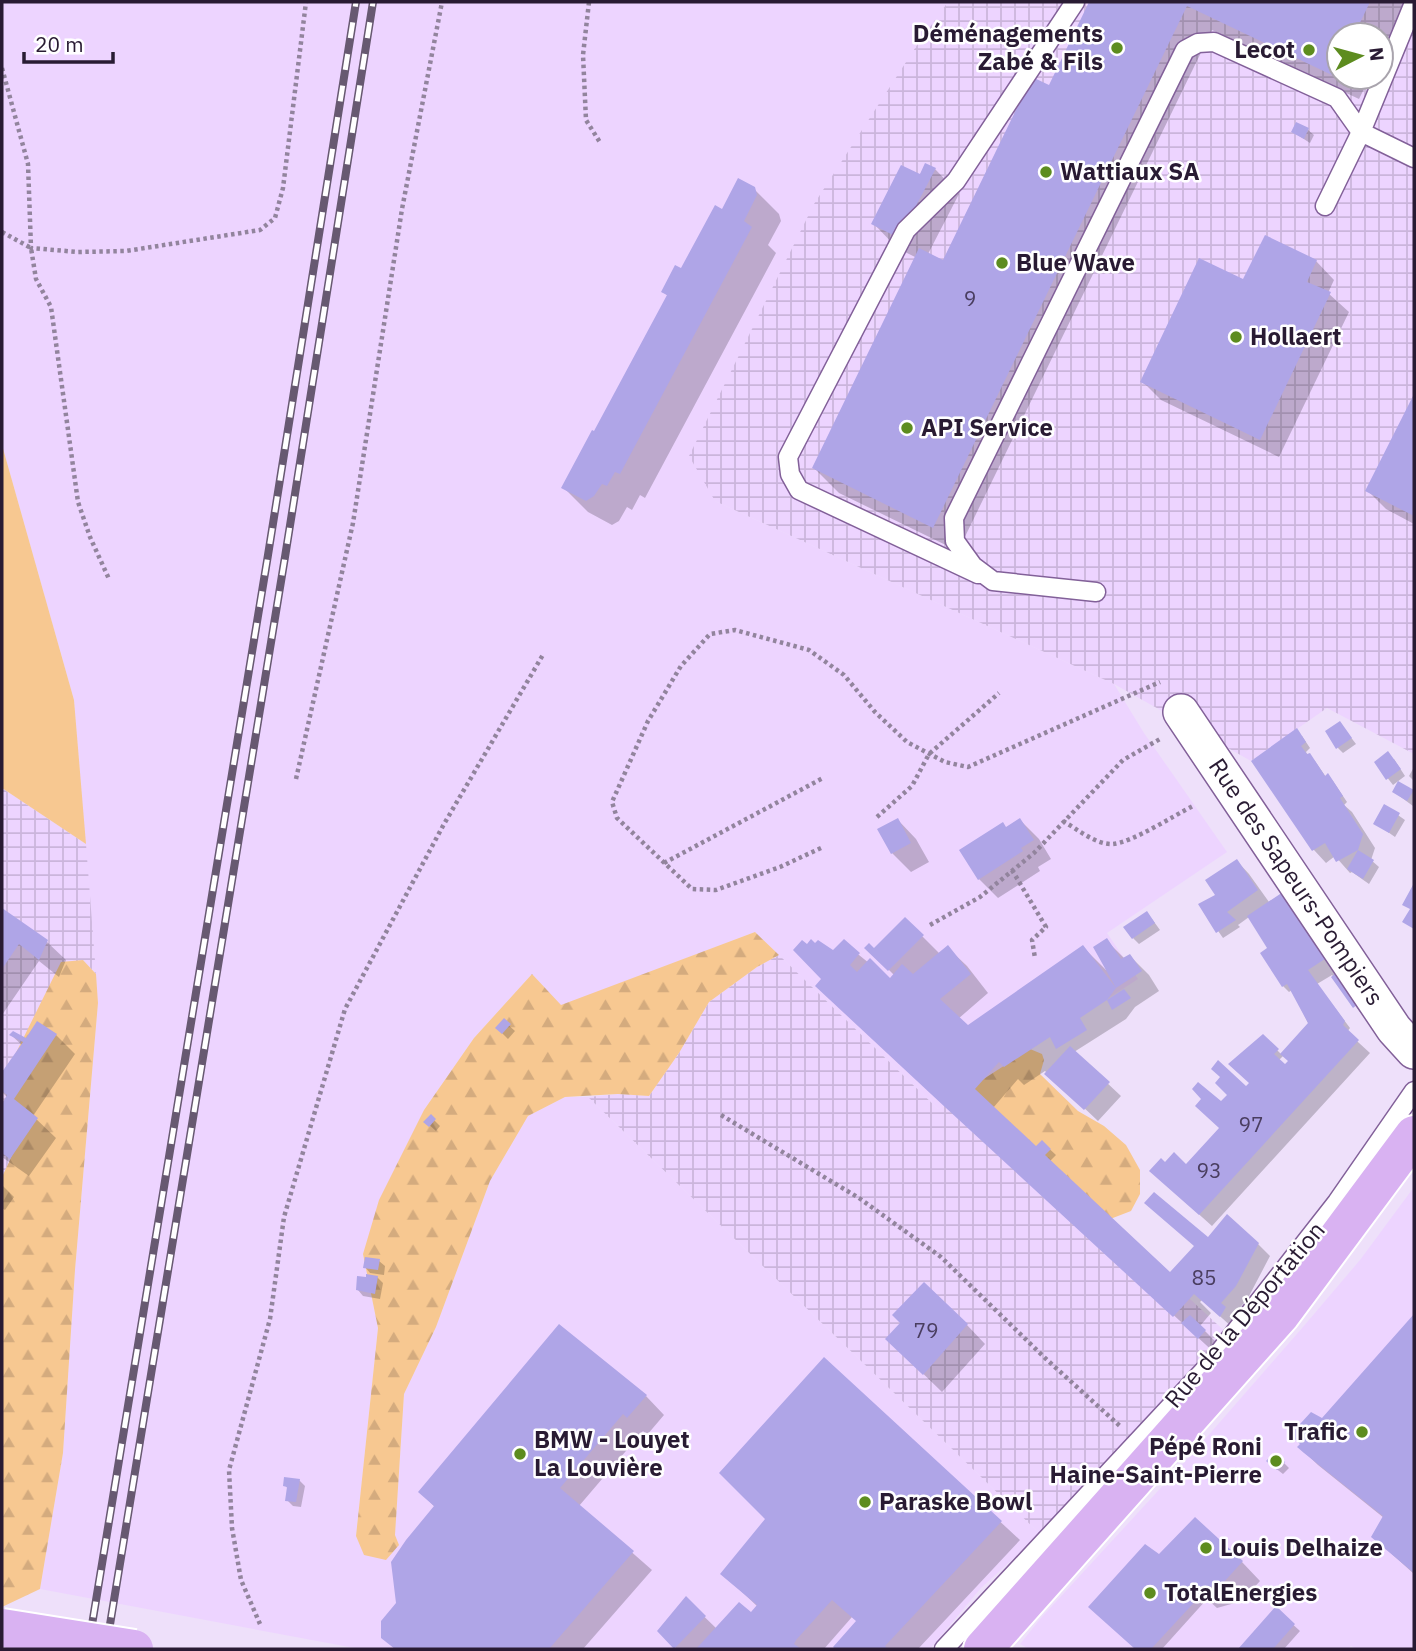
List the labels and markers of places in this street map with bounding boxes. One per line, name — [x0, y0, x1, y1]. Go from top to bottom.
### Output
place label: Déménagements Zabé & Fils — [913, 17, 1103, 77]
place label: Lecot — [1234, 33, 1295, 65]
marker: Déménagements Zabé & Fils — [1109, 40, 1125, 56]
marker: Lecot — [1301, 42, 1317, 58]
place label: Wattiaux SA — [1060, 155, 1200, 187]
marker: Wattiaux SA — [1038, 164, 1054, 180]
place label: Blue Wave — [1016, 246, 1135, 278]
marker: Blue Wave — [994, 255, 1010, 271]
place label: Hollaert — [1250, 320, 1341, 352]
marker: Hollaert — [1228, 329, 1244, 345]
place label: API Service — [921, 411, 1053, 443]
marker: API Service — [899, 420, 915, 436]
place label: Trafic — [1284, 1415, 1348, 1447]
place label: BMW - Louyet La Louvière — [534, 1423, 690, 1483]
marker: Trafic — [1354, 1424, 1370, 1440]
place label: Pépé Roni Haine-Saint-Pierre — [1050, 1430, 1262, 1490]
marker: BMW - Louyet La Louvière — [512, 1446, 528, 1462]
marker: Pépé Roni Haine-Saint-Pierre — [1268, 1453, 1284, 1469]
place label: Paraske Bowl — [879, 1485, 1032, 1517]
marker: Paraske Bowl — [857, 1494, 873, 1510]
place label: Louis Delhaize — [1220, 1531, 1383, 1563]
marker: Louis Delhaize — [1198, 1540, 1214, 1556]
place label: TotalEnergies — [1164, 1576, 1317, 1608]
marker: TotalEnergies — [1142, 1585, 1158, 1601]

